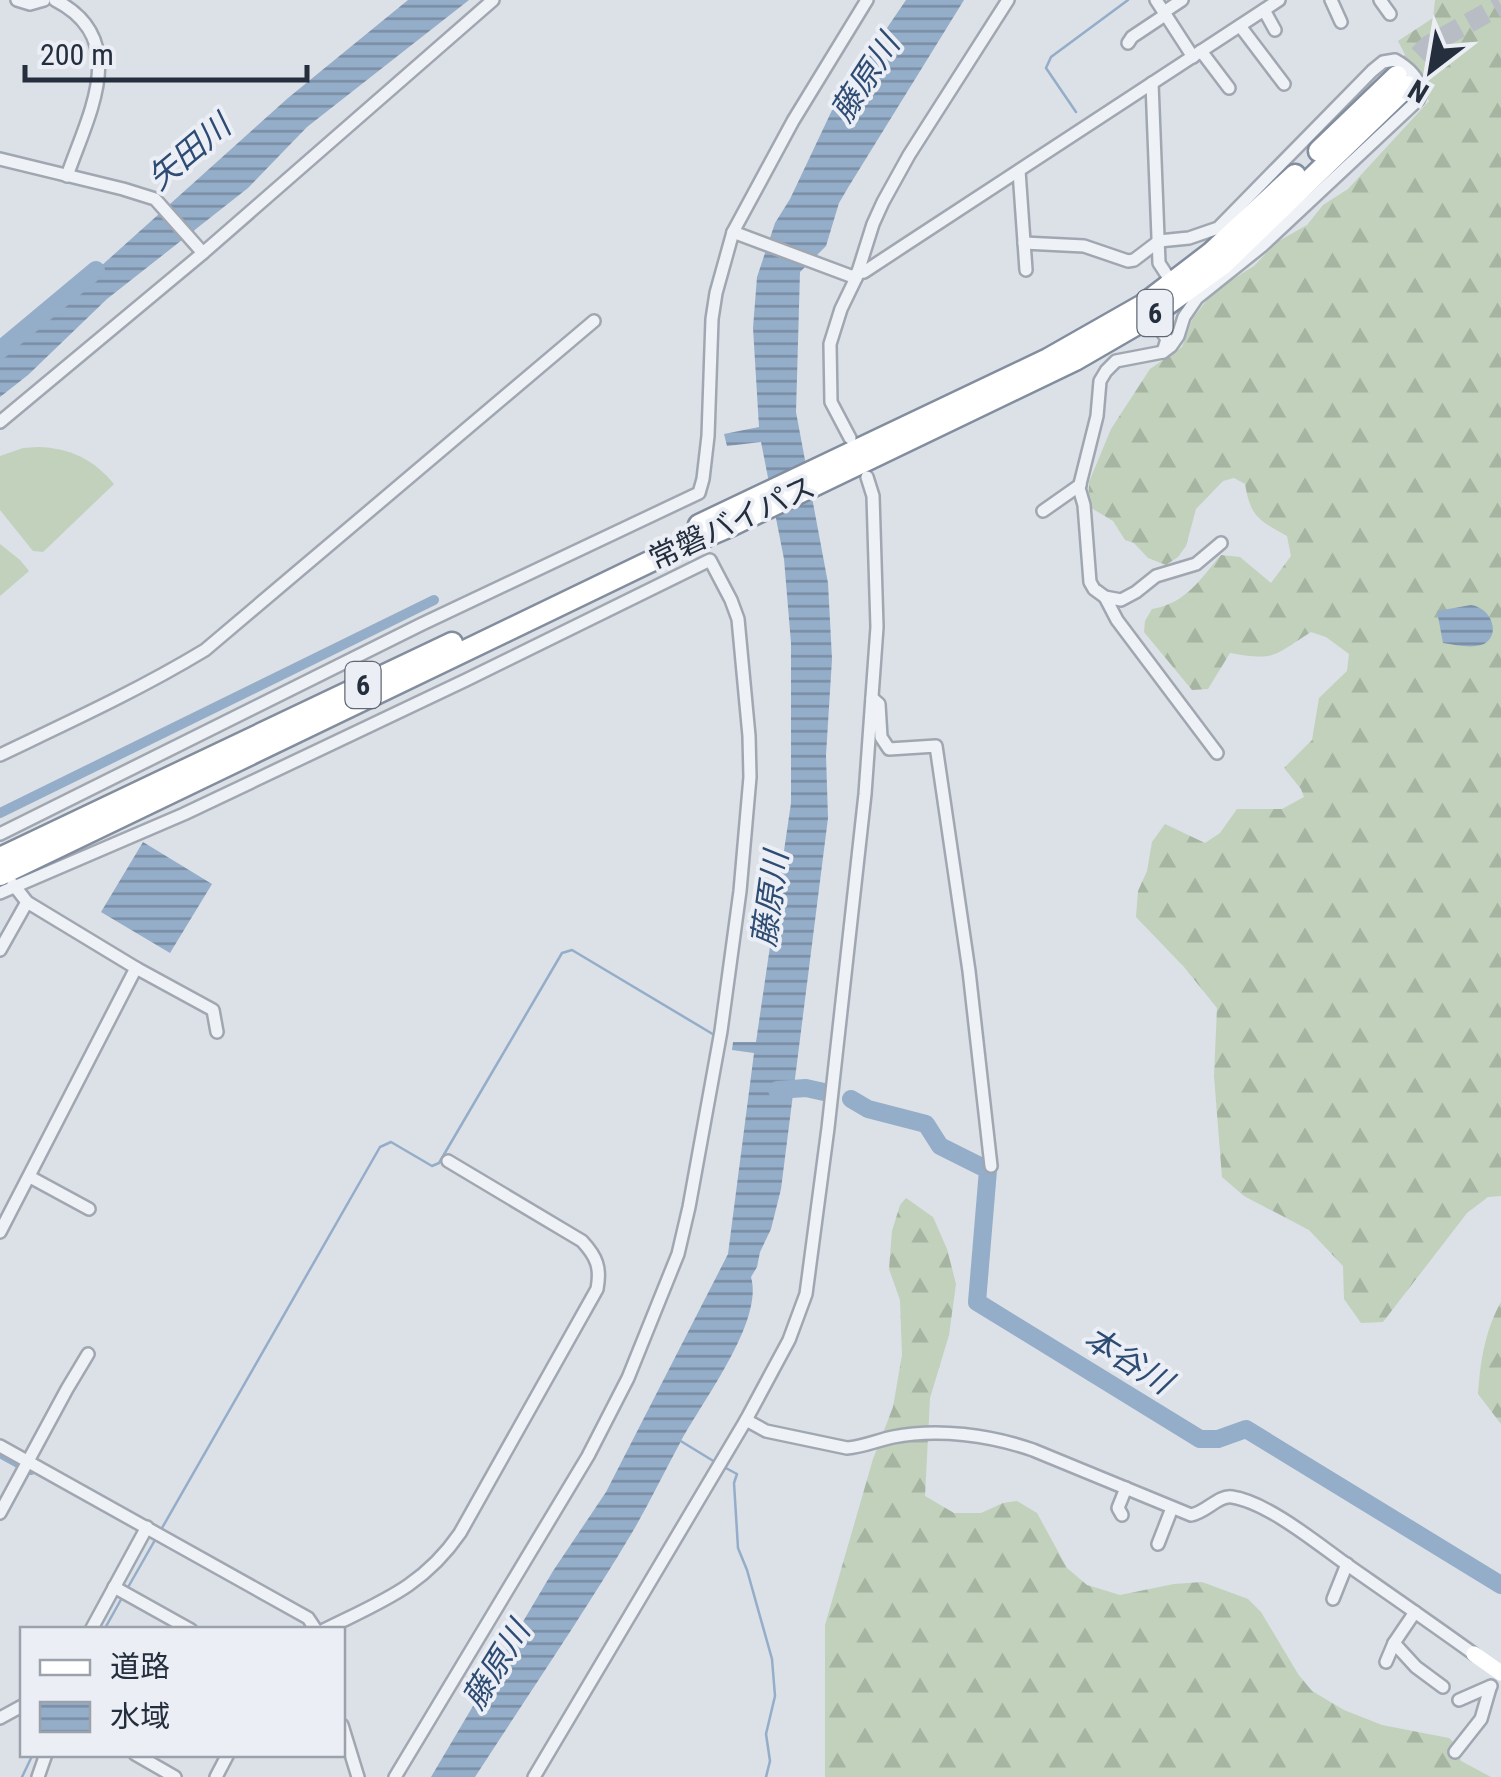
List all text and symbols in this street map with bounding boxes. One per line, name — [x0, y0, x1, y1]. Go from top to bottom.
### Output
scale bar — [25, 20, 308, 82]
north arrow — [1381, 20, 1481, 120]
water label: 藤原川 — [823, 25, 909, 129]
text: 200 m — [40, 37, 114, 72]
text: N — [1403, 72, 1434, 110]
water label: 矢田川 — [140, 105, 240, 197]
road number: 6 — [1138, 290, 1172, 336]
street label: 常磐バイパス — [643, 469, 820, 576]
road number: 6 — [346, 662, 380, 708]
water label: 藤原川 — [745, 846, 796, 949]
water label: 本谷川 — [1077, 1318, 1181, 1403]
water label: 藤原川 — [454, 1612, 539, 1716]
legend — [20, 1627, 345, 1757]
text: 道路 — [110, 1649, 170, 1684]
text: 水域 — [110, 1699, 170, 1734]

